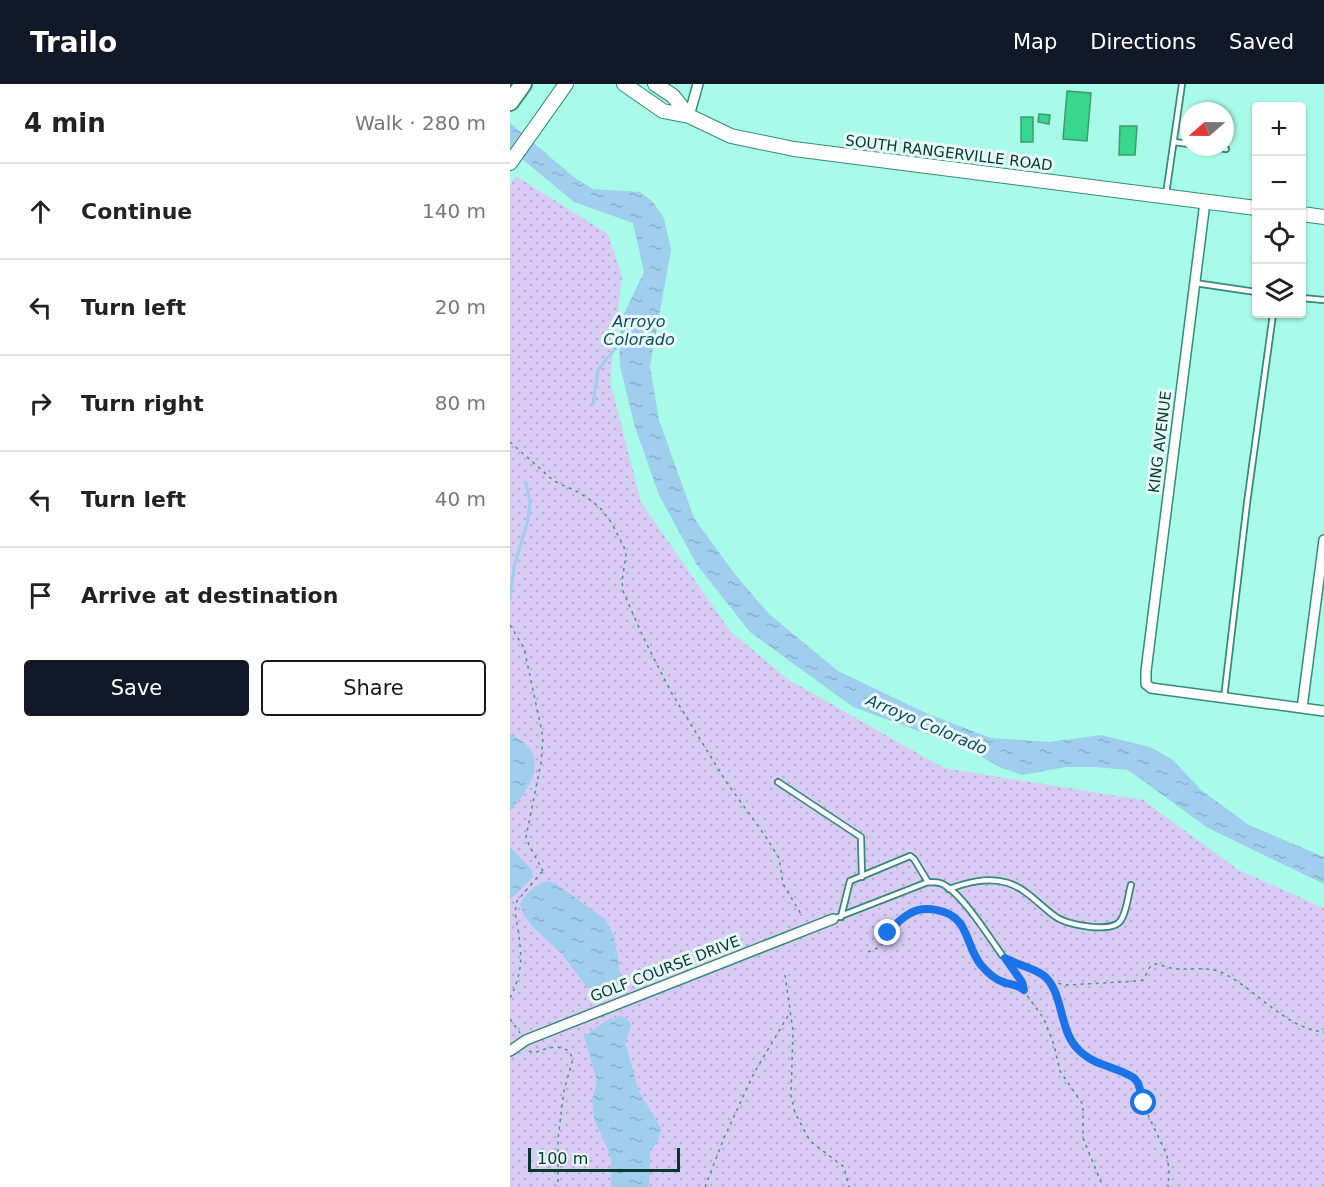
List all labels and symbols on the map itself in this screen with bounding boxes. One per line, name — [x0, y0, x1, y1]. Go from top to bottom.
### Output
north arrow — [1180, 102, 1234, 156]
street label: SOUTH RANGERVILLE ROAD — [844, 131, 1054, 175]
water label: Arroyo Colorado — [603, 312, 675, 349]
street label: KING AVENUE — [1145, 390, 1175, 494]
water label: Arroyo Colorado — [862, 690, 990, 759]
route end — [874, 919, 900, 945]
street label: GOLF COURSE DRIVE — [588, 932, 742, 1006]
route start — [1130, 1089, 1156, 1115]
scale bar — [528, 1145, 680, 1172]

